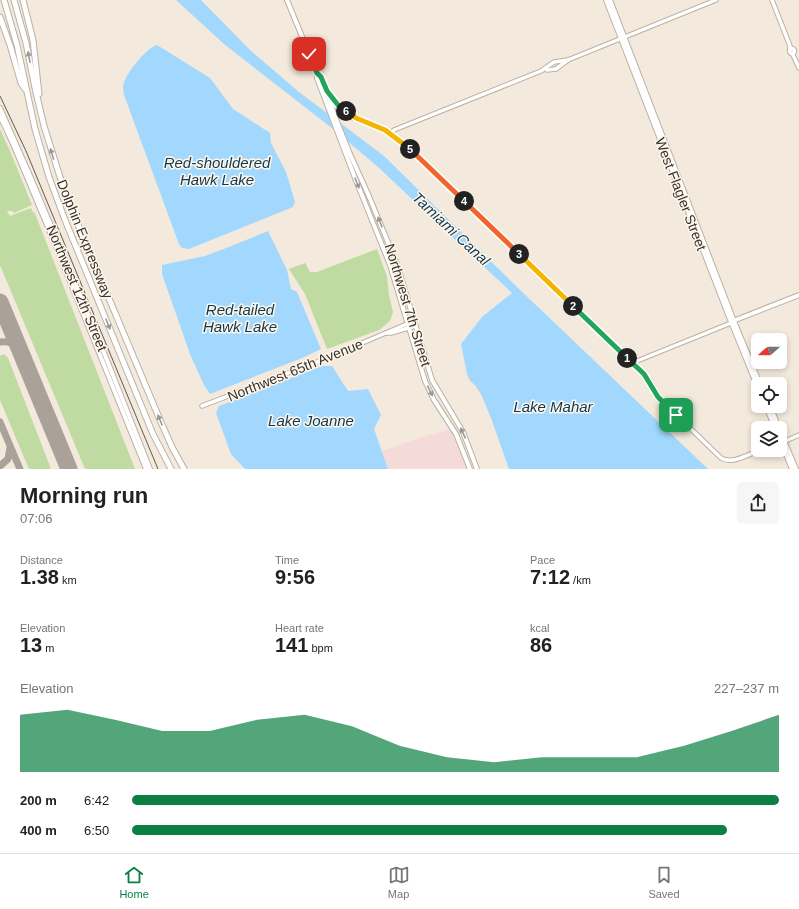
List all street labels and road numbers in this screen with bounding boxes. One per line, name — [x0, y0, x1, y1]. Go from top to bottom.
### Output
street label: West Flagler Street — [652, 135, 710, 253]
street label: Dolphin Expressway — [54, 177, 116, 301]
street label: Northwest 12th Street — [43, 223, 111, 354]
street label: Northwest 7th Street — [382, 242, 434, 368]
street label: Northwest 65th Avenue — [225, 335, 365, 404]

